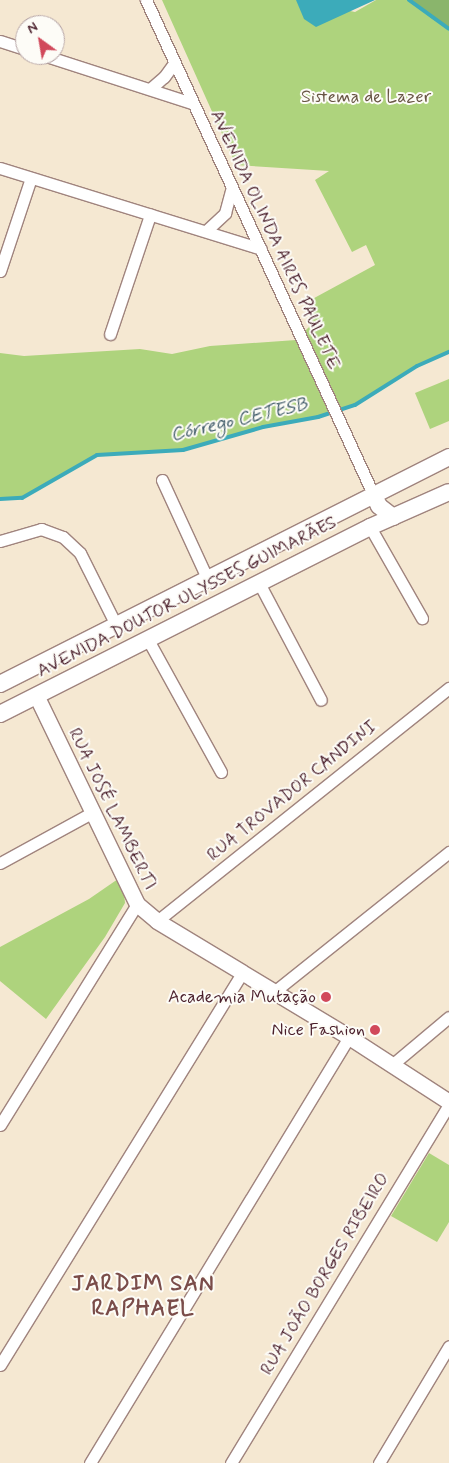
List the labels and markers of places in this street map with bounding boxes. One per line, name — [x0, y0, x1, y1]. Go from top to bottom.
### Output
place label: Academia Mutação — [170, 986, 316, 1008]
marker: Academia Mutação — [320, 991, 332, 1003]
place label: Nice Fashion — [274, 1019, 365, 1041]
marker: Nice Fashion — [369, 1024, 381, 1036]

